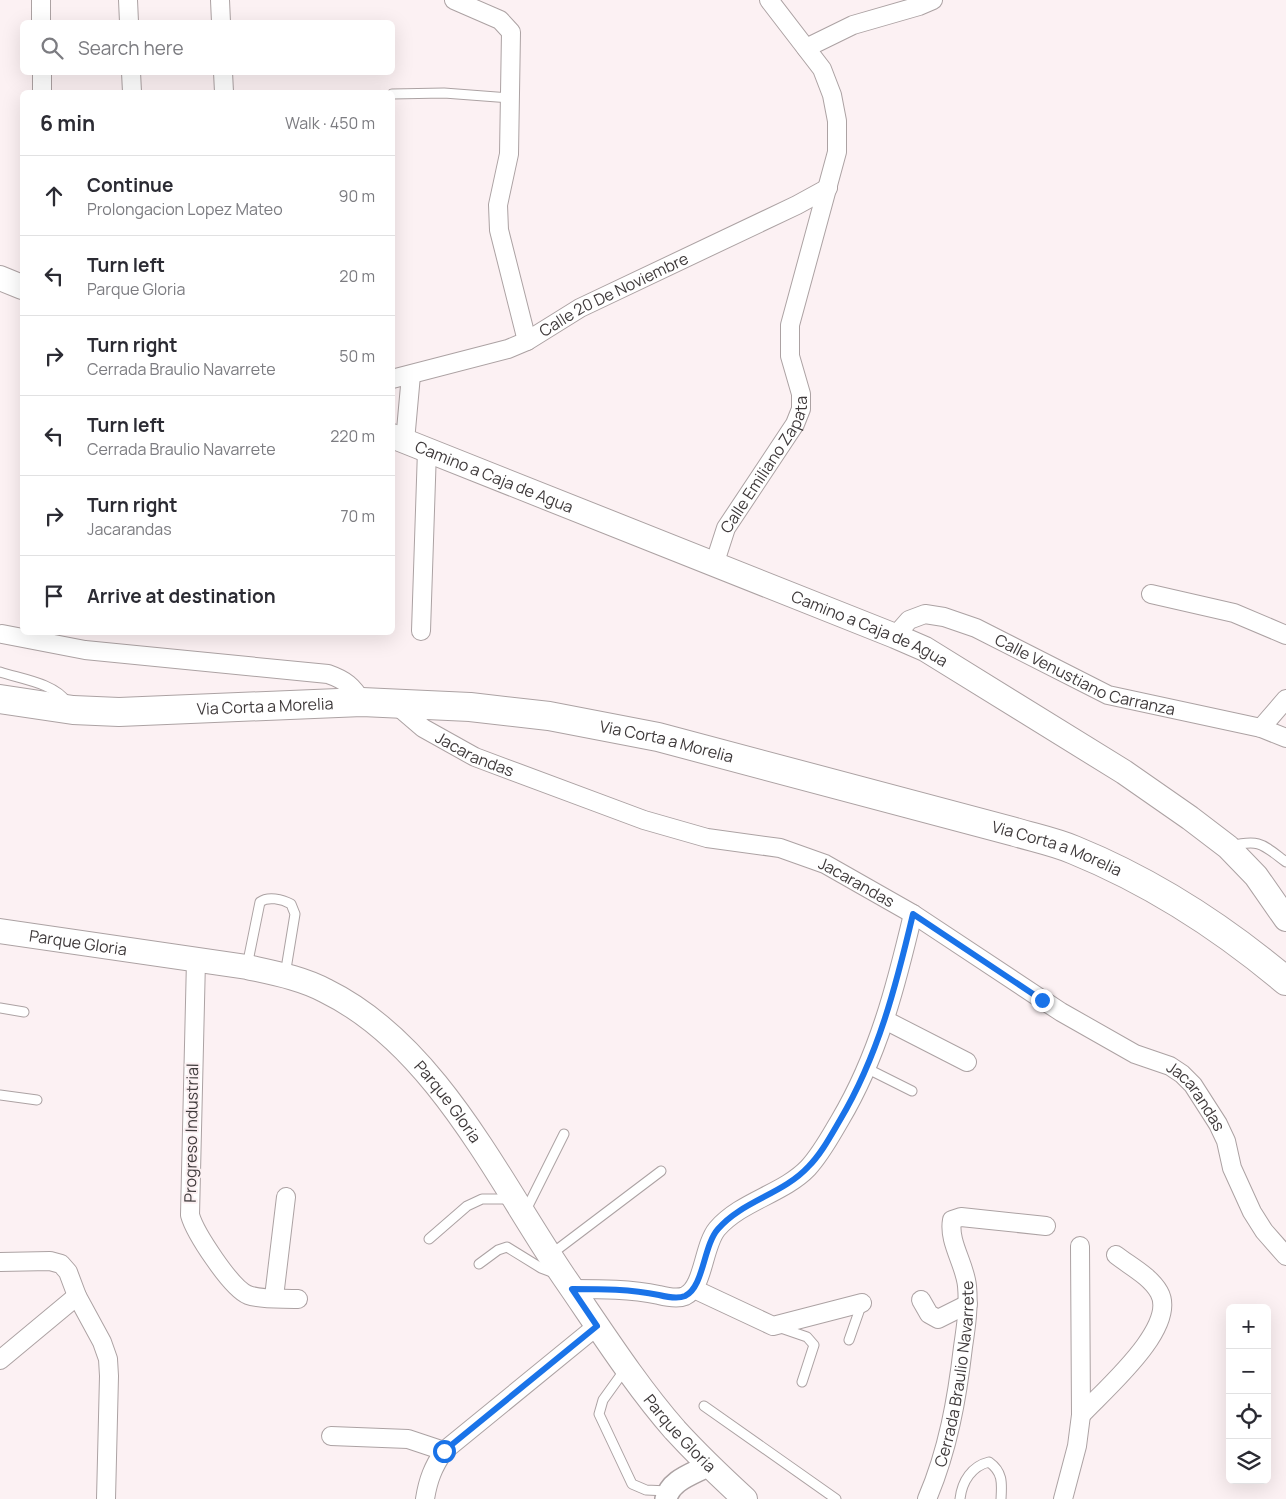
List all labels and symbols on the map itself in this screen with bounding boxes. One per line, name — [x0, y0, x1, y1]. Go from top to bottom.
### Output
street label: Calle 20 De Noviembre — [535, 247, 692, 342]
street label: Calle Emiliano Zapata — [715, 396, 812, 537]
street label: Camino a Caja de Agua — [412, 435, 577, 518]
street label: Camino a Caja de Agua — [788, 585, 952, 672]
street label: Calle Venustiano Carranza — [991, 628, 1177, 720]
street label: Via Corta a Morelia — [196, 692, 334, 720]
street label: Via Corta a Morelia — [598, 715, 736, 768]
street label: Jacarandas — [431, 726, 517, 782]
street label: Via Corta a Morelia — [989, 815, 1126, 881]
street label: Jacarandas — [816, 852, 899, 912]
street label: Parque Gloria — [28, 924, 128, 960]
route end — [1031, 989, 1054, 1012]
street label: Parque Gloria — [410, 1056, 487, 1147]
street label: Jacarandas — [1162, 1056, 1231, 1135]
street label: Progreso Industrial — [179, 1063, 203, 1203]
street label: Cerrada Braulio Navarrete — [929, 1280, 979, 1470]
street label: Parque Gloria — [639, 1389, 721, 1477]
route start — [433, 1440, 456, 1463]

